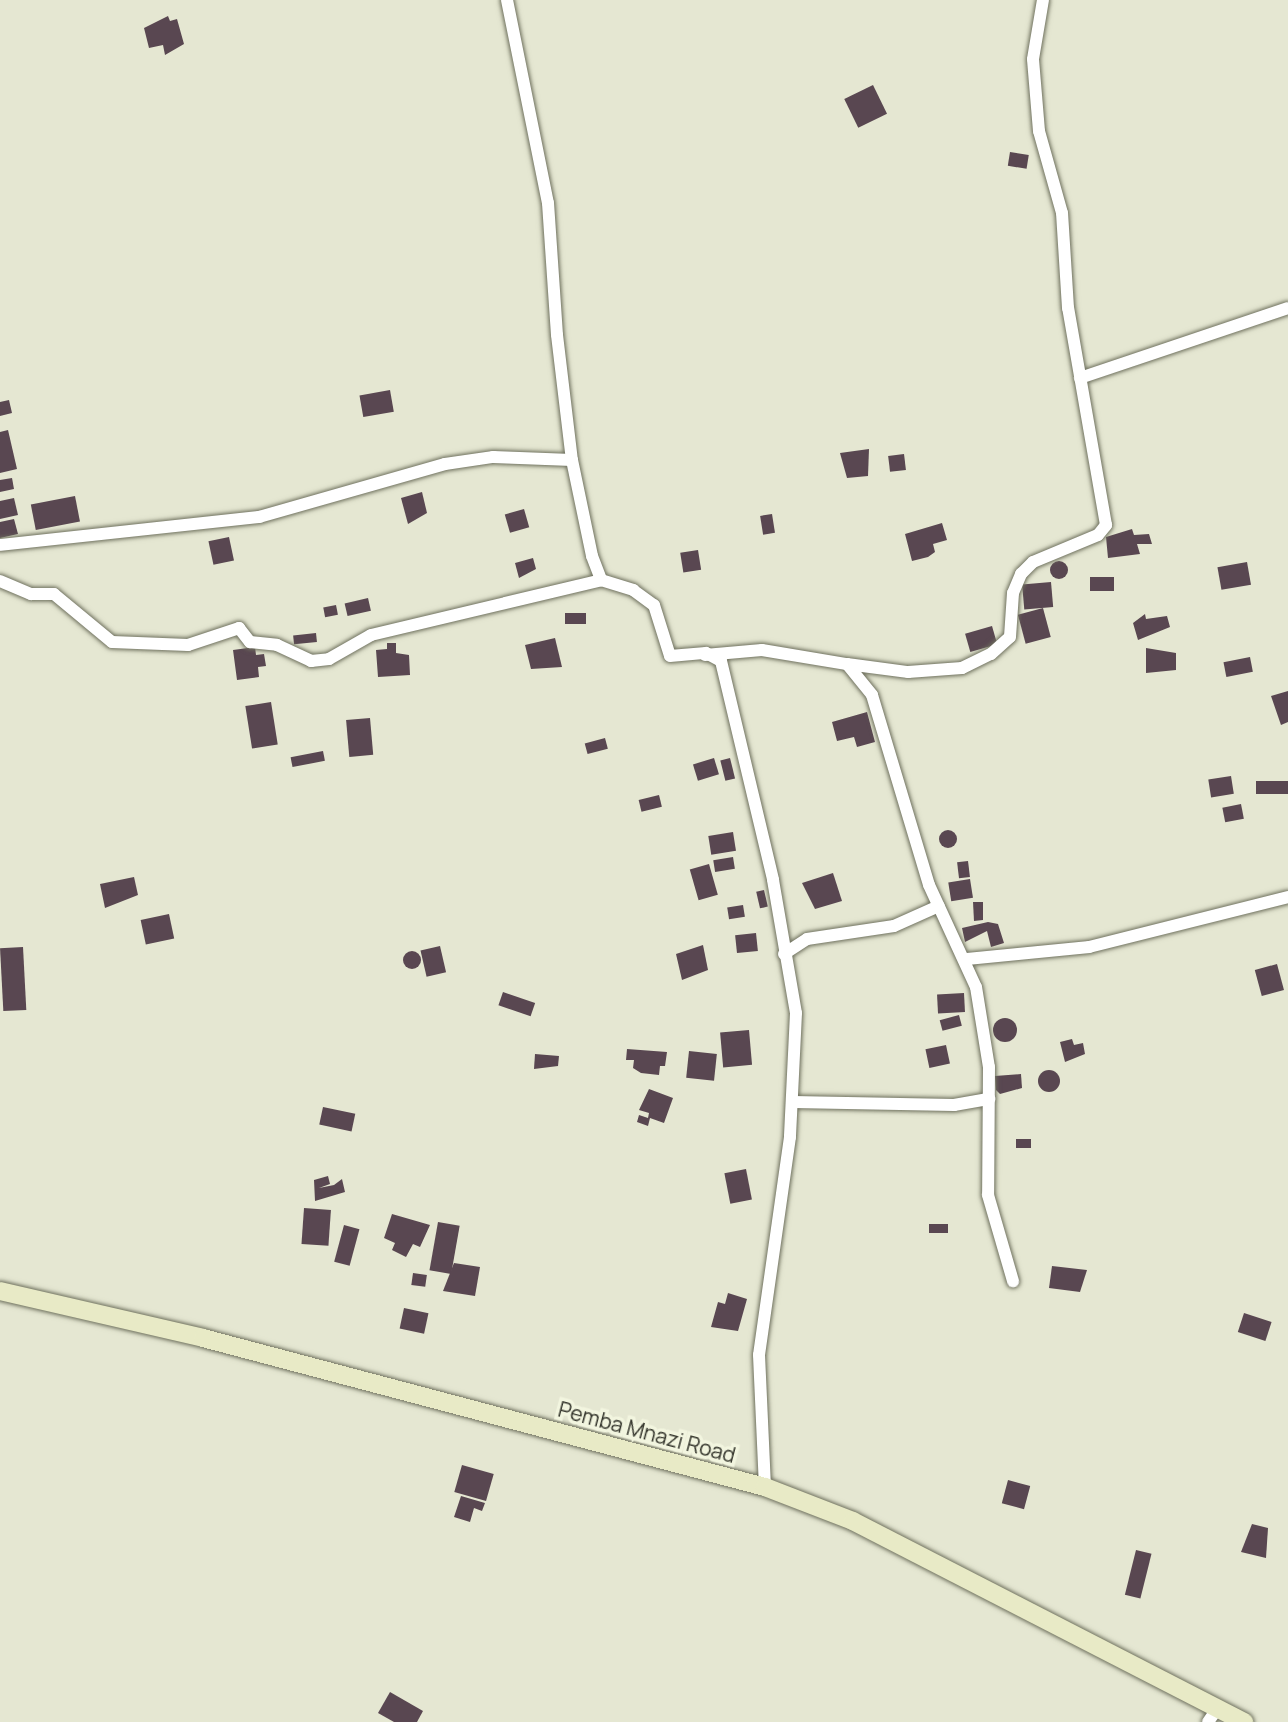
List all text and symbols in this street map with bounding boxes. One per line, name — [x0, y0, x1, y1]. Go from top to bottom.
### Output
street label: Pemba Mnazi Road — [556, 1396, 738, 1468]

